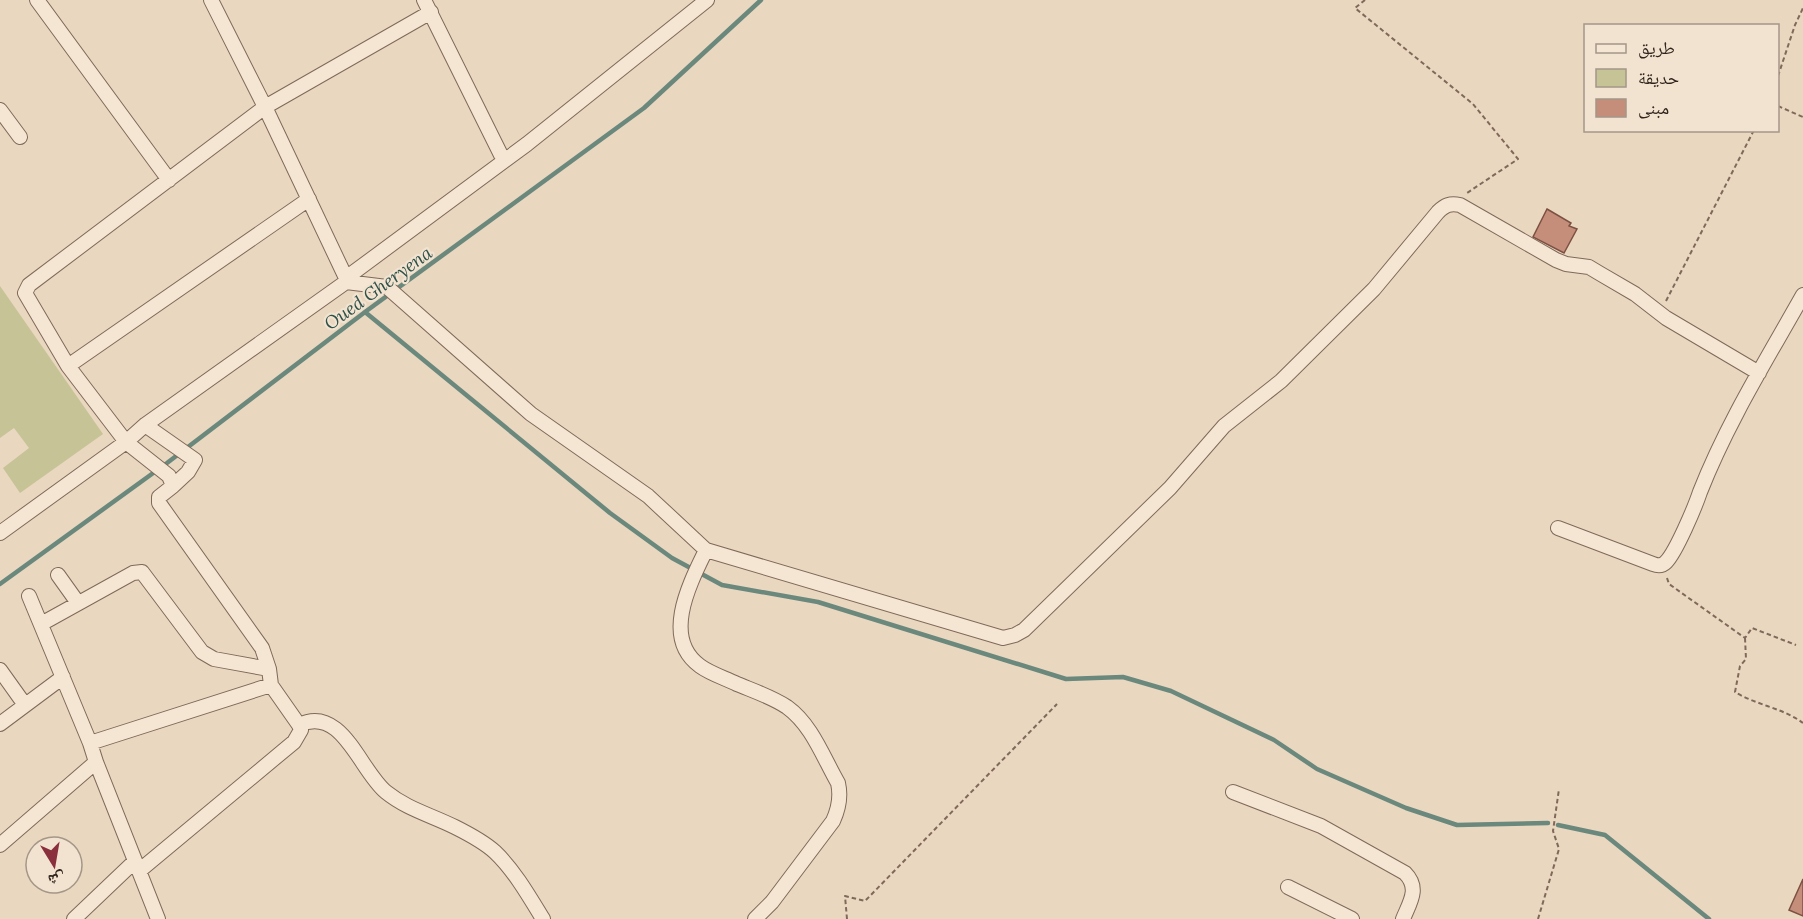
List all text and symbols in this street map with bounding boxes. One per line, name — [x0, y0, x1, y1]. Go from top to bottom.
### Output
legend — [1584, 24, 1779, 132]
text: طريق — [1638, 36, 1675, 59]
text: حديقة — [1638, 66, 1679, 89]
text: مبنى — [1638, 96, 1669, 119]
water label: Oued Gheryena — [320, 241, 437, 335]
north arrow — [24, 835, 84, 895]
text: ش — [47, 868, 67, 891]

